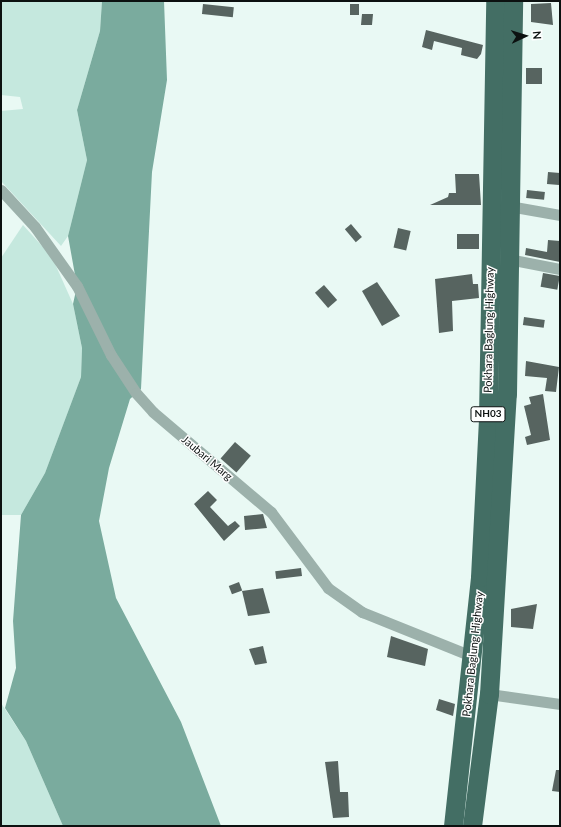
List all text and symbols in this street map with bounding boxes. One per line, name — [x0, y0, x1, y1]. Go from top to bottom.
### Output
north arrow — [505, 16, 545, 56]
text: N — [531, 30, 544, 40]
street label: Pokhara Baglung Highway — [481, 267, 497, 393]
road number: NH03 — [470, 406, 506, 422]
street label: Jaubari Marg — [179, 433, 235, 483]
street label: Pokhara Baglung Highway — [460, 591, 486, 717]

